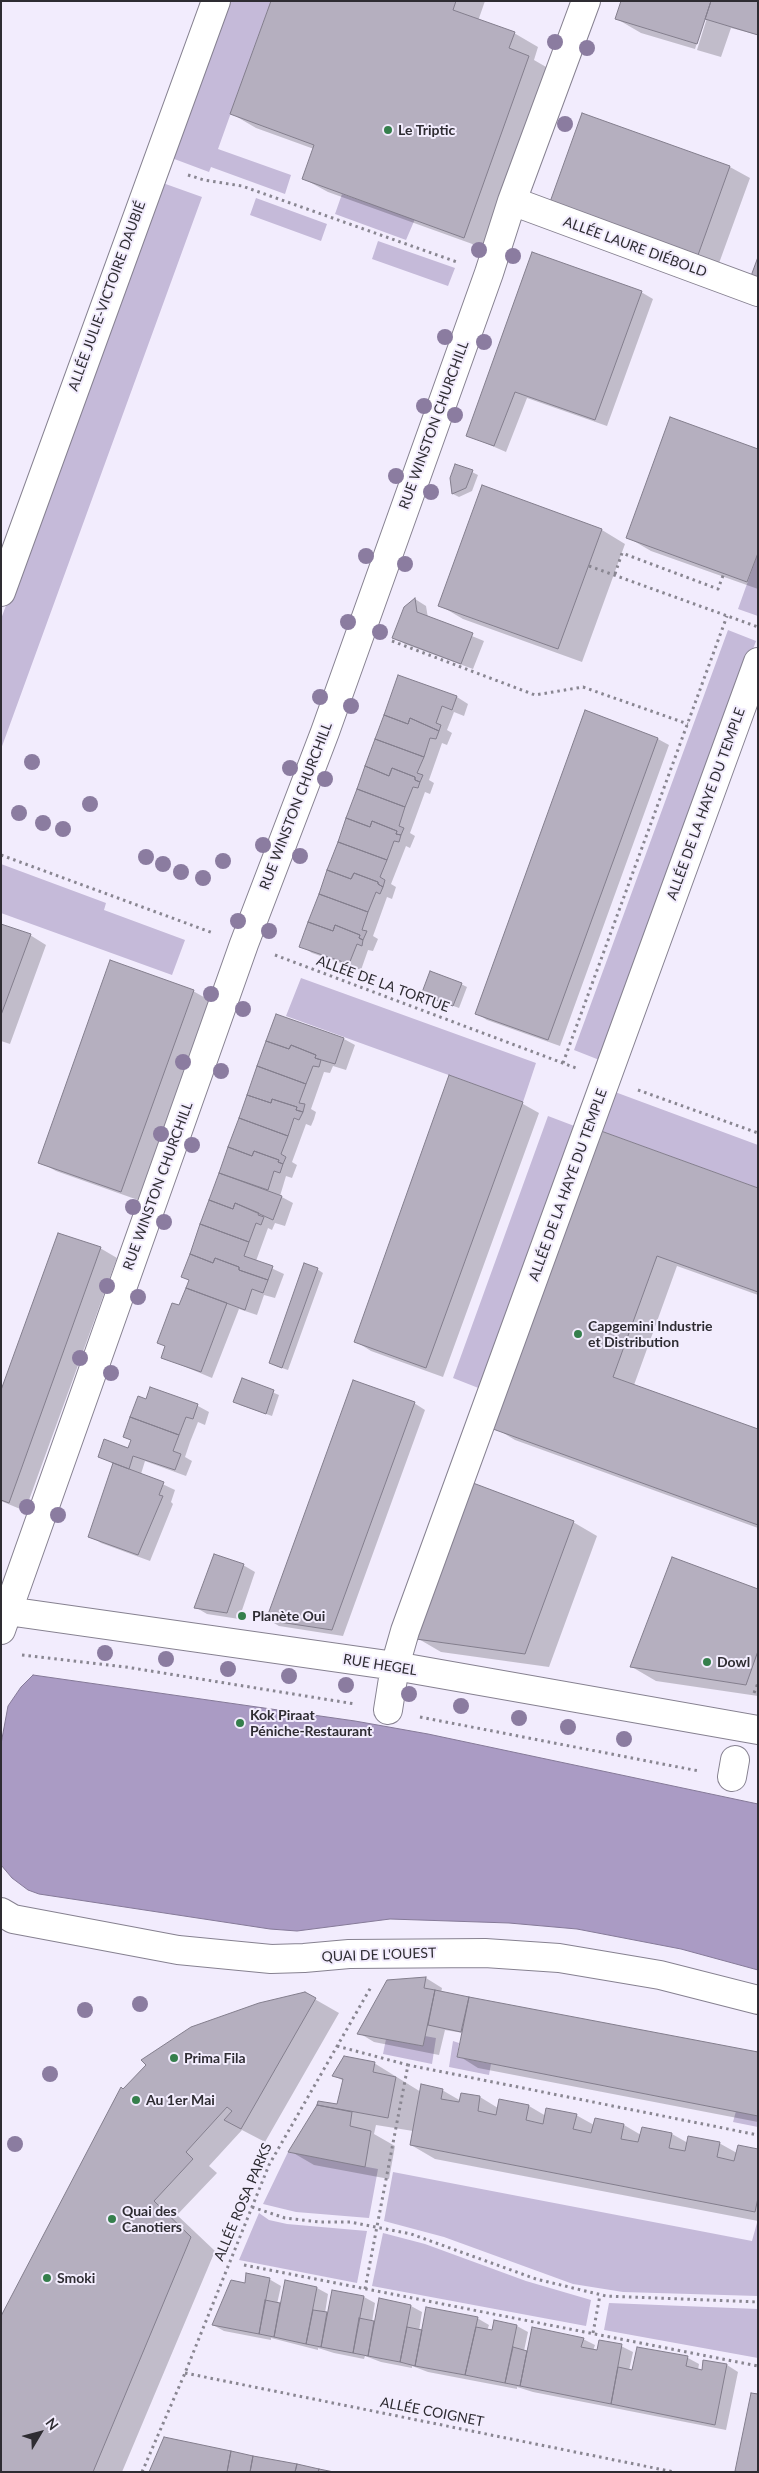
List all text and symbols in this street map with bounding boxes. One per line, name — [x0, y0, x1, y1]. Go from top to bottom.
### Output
place label: Le Triptic — [398, 122, 455, 138]
marker: Le Triptic — [382, 124, 394, 136]
street label: ALLÉE JULIE-VICTOIRE DAUBIÉ — [65, 199, 149, 393]
street label: ALLÉE LAURE DIÉBOLD — [561, 213, 709, 281]
street label: RUE WINSTON CHURCHILL — [396, 338, 472, 512]
street label: ALLÉE DE LA HAYE DU TEMPLE — [663, 706, 749, 902]
street label: RUE WINSTON CHURCHILL — [256, 720, 336, 892]
street label: ALLÉE DE LA TORTUE — [314, 952, 452, 1016]
street label: ALLÉE DE LA HAYE DU TEMPLE — [525, 1087, 611, 1283]
street label: RUE WINSTON CHURCHILL — [120, 1099, 196, 1273]
place label: Capgemini Industrie et Distribution — [588, 1318, 713, 1350]
marker: Capgemini Industrie et Distribution — [572, 1328, 584, 1340]
place label: Planète Oui — [252, 1608, 325, 1624]
marker: Planète Oui — [236, 1610, 248, 1622]
street label: RUE HEGEL — [342, 1651, 418, 1679]
place label: Dowl — [717, 1654, 750, 1670]
marker: Dowl — [701, 1656, 713, 1668]
place label: Kok Piraat Péniche-Restaurant — [250, 1707, 372, 1740]
marker: Kok Piraat Péniche-Restaurant — [234, 1717, 246, 1729]
street label: QUAI DE L'OUEST — [321, 1945, 437, 1965]
place label: Prima Fila — [184, 2050, 246, 2066]
marker: Prima Fila — [168, 2052, 180, 2064]
place label: Au 1er Mai — [146, 2092, 215, 2108]
marker: Au 1er Mai — [130, 2094, 142, 2106]
street label: ALLÉE ROSA PARKS — [210, 2140, 276, 2264]
place label: Quai des Canotiers — [122, 2203, 182, 2236]
marker: Quai des Canotiers — [106, 2213, 118, 2225]
place label: Smoki — [57, 2270, 95, 2286]
marker: Smoki — [41, 2272, 53, 2284]
street label: ALLÉE COIGNET — [379, 2394, 485, 2430]
north arrow — [15, 2408, 65, 2458]
text: N — [42, 2414, 62, 2433]

